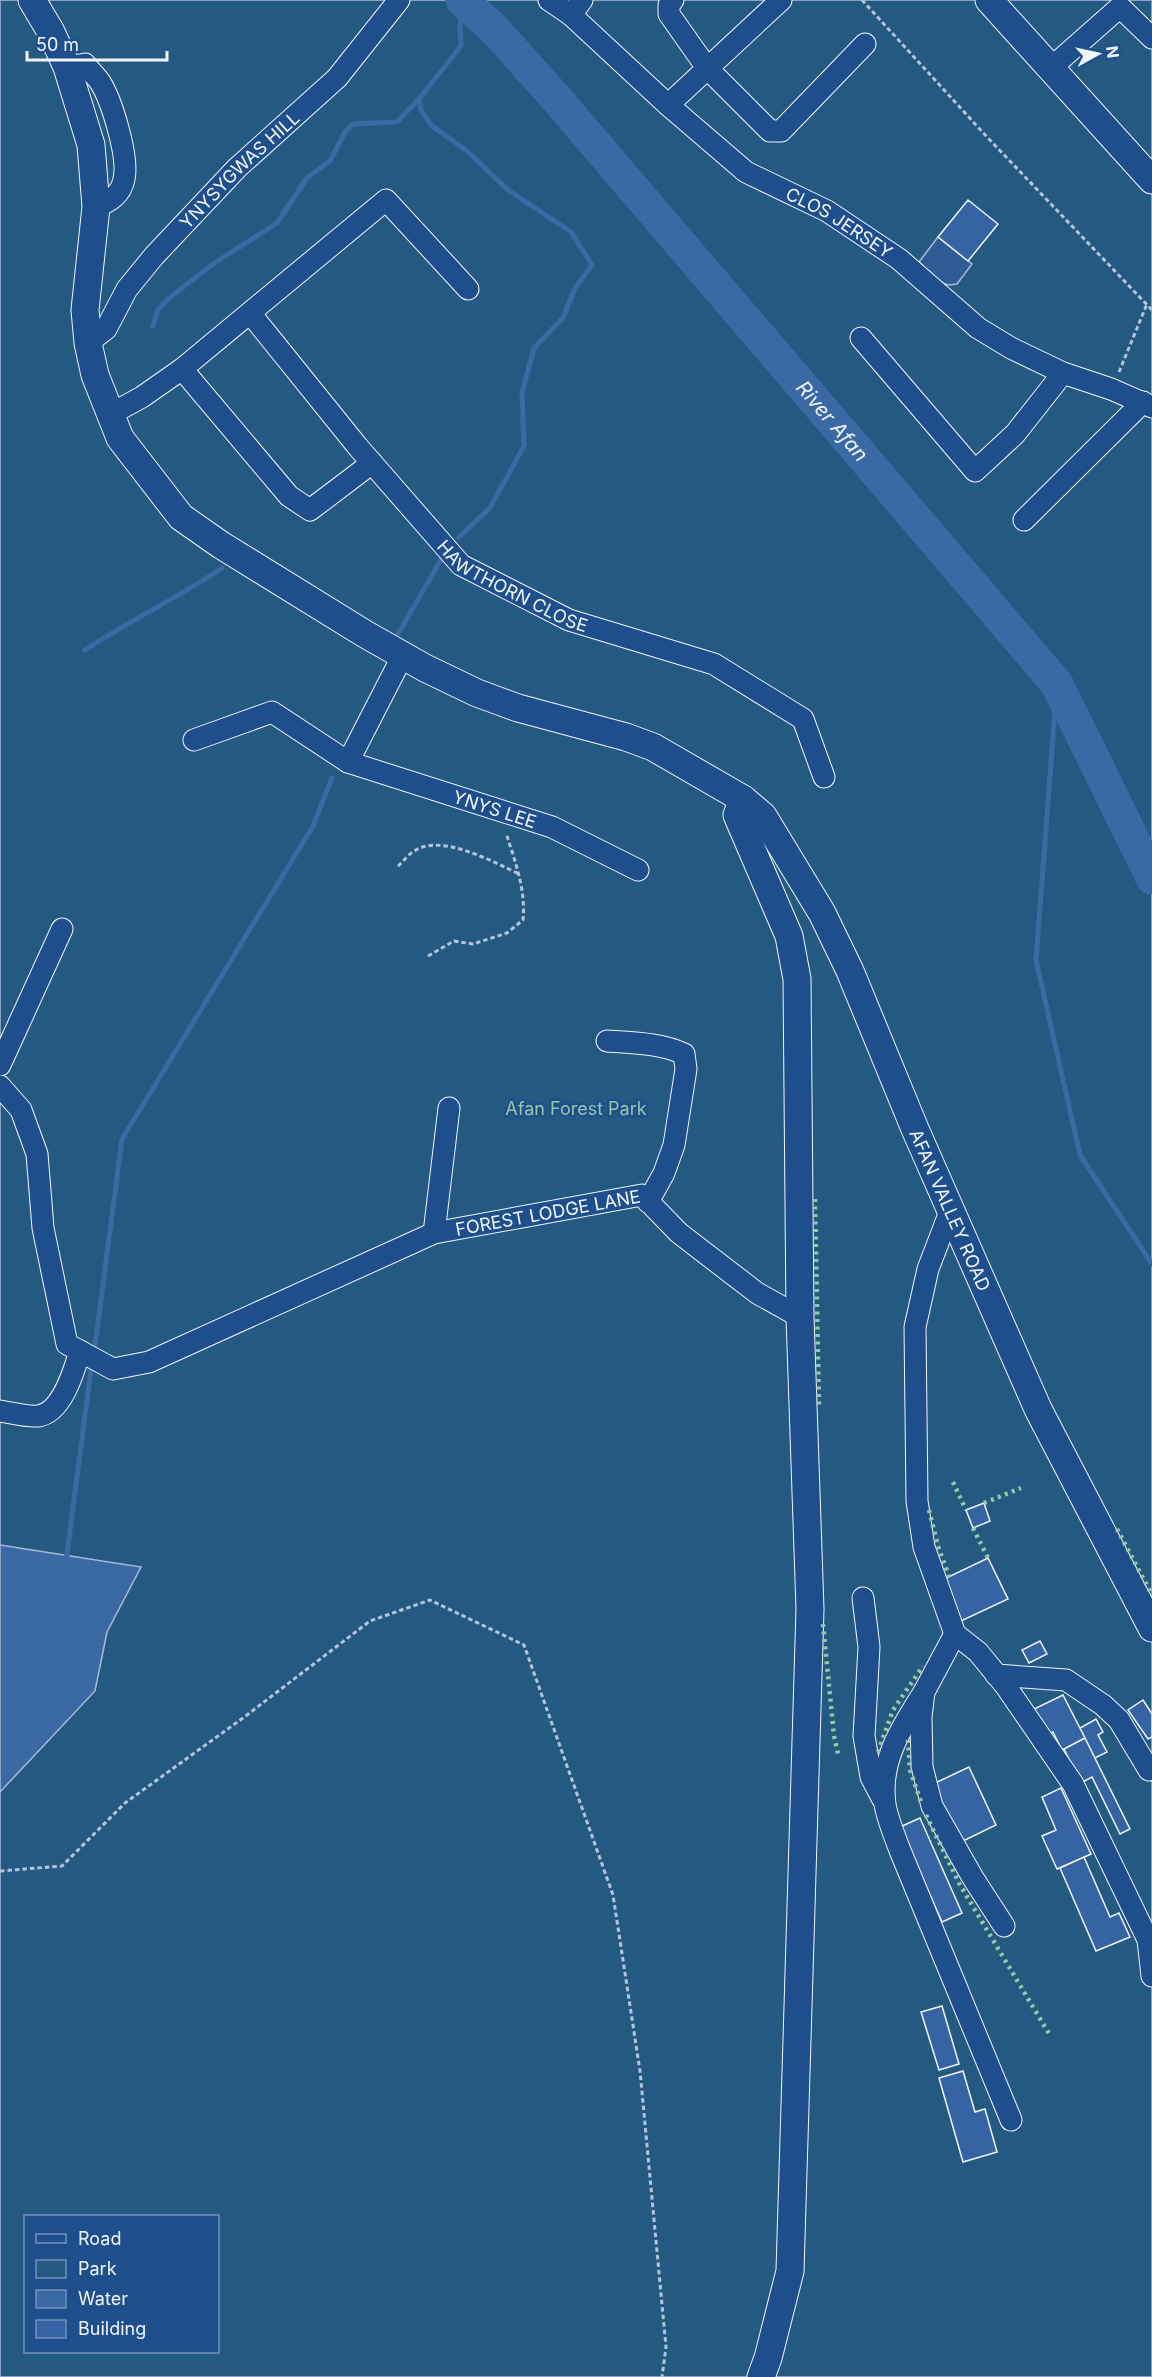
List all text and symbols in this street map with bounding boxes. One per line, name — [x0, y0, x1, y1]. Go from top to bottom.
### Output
scale bar — [27, 24, 166, 62]
north arrow — [1068, 24, 1128, 84]
text: 50 m — [36, 34, 79, 55]
text: N — [1102, 44, 1124, 59]
street label: YNYSYGWAS HILL — [175, 107, 303, 233]
street label: CLOS JERSEY — [783, 182, 897, 262]
water label: River Afan — [791, 376, 873, 466]
street label: HAWTHORN CLOSE — [433, 535, 591, 636]
street label: YNYS LEE — [450, 786, 539, 832]
park label: Afan Forest Park — [505, 1098, 647, 1119]
street label: AFAN VALLEY ROAD — [906, 1126, 995, 1294]
street label: FOREST LODGE LANE — [454, 1185, 642, 1239]
legend — [24, 2215, 219, 2353]
text: Road — [78, 2228, 121, 2249]
text: Park — [78, 2258, 117, 2279]
text: Water — [78, 2288, 128, 2309]
text: Building — [78, 2318, 146, 2339]

